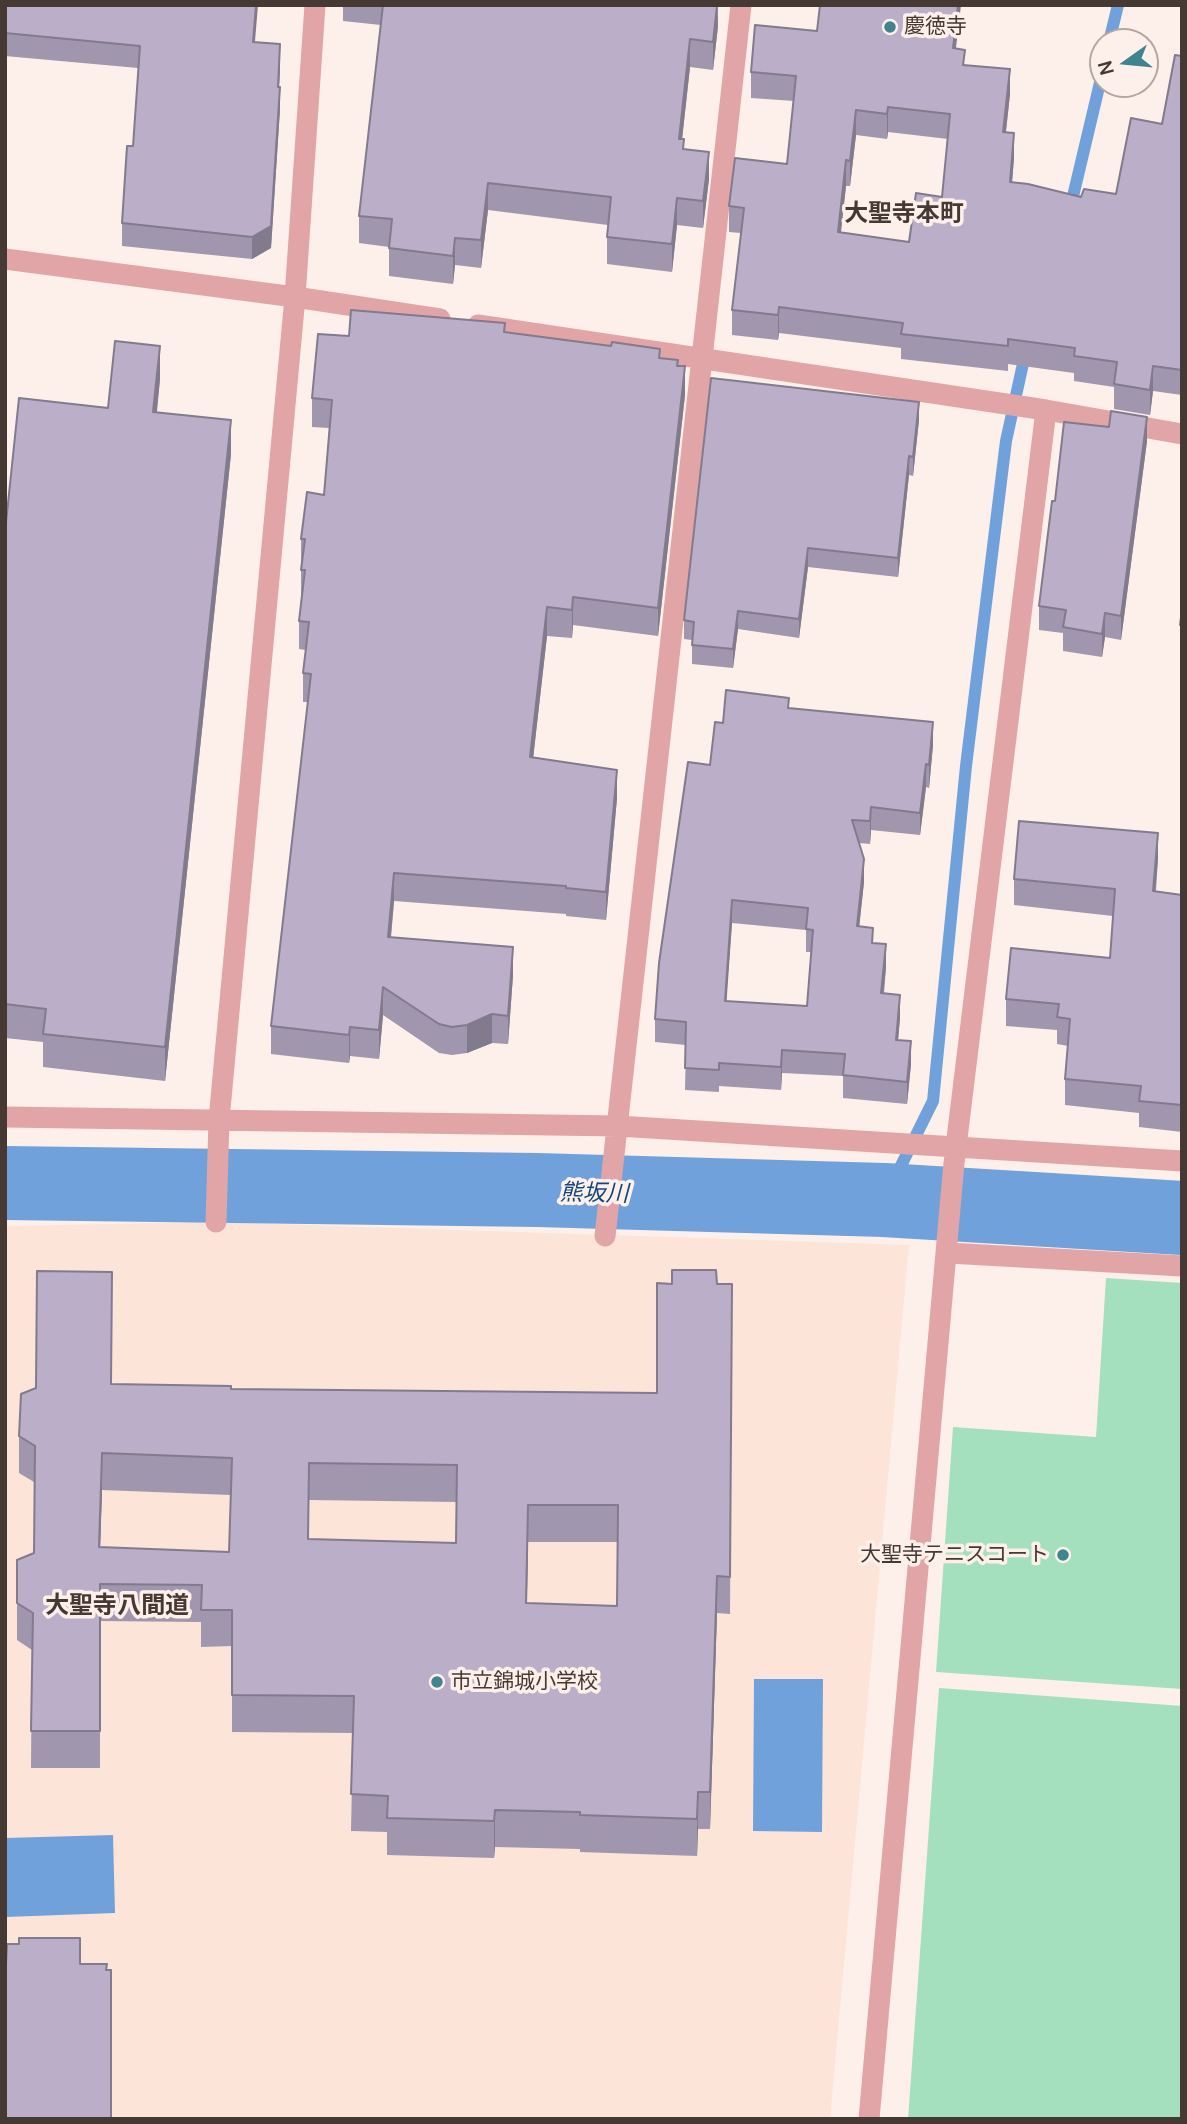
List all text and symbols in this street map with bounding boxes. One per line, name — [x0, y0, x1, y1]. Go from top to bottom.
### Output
place label: 慶徳寺 — [904, 14, 967, 40]
marker: 慶徳寺 — [882, 19, 898, 35]
north arrow — [1089, 28, 1159, 98]
text: N — [1091, 58, 1120, 78]
district label: 大聖寺本町 — [844, 200, 964, 228]
water label: 熊坂川 — [559, 1180, 629, 1208]
place label: 大聖寺テニスコート — [860, 1542, 1049, 1568]
marker: 大聖寺テニスコート — [1055, 1547, 1071, 1563]
district label: 大聖寺八間道 — [45, 1592, 189, 1620]
place label: 市立錦城小学校 — [451, 1669, 598, 1695]
marker: 市立錦城小学校 — [429, 1674, 445, 1690]

